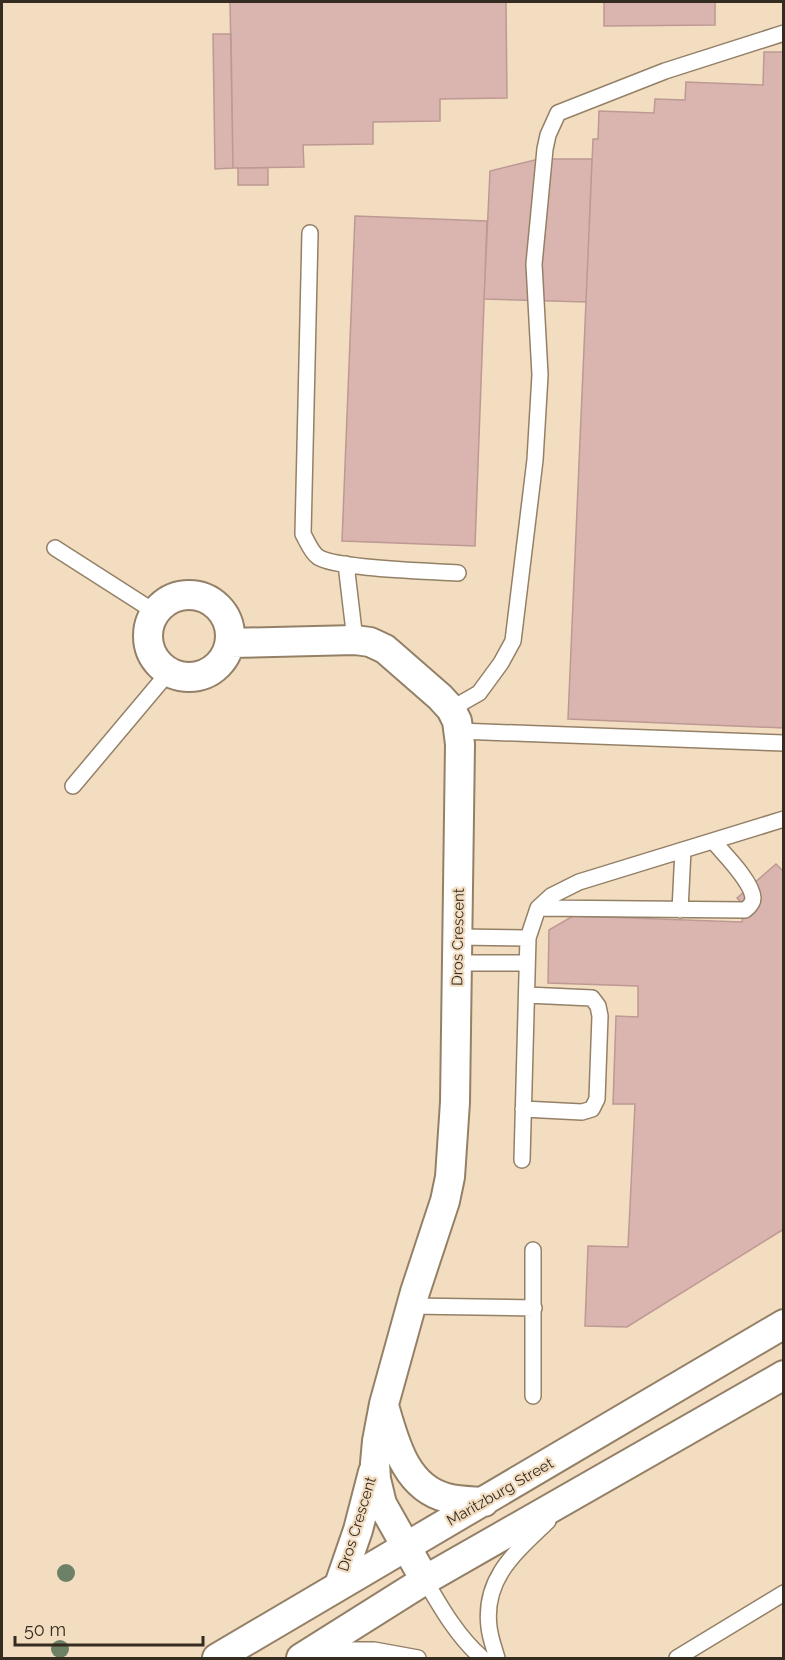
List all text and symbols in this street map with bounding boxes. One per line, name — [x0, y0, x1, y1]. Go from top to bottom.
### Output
street label: Dros Crescent — [448, 888, 468, 986]
street label: Maritzburg Street — [443, 1454, 557, 1530]
street label: Dros Crescent — [334, 1475, 380, 1573]
scale bar — [15, 1609, 202, 1647]
text: 50 m — [24, 1619, 66, 1640]

